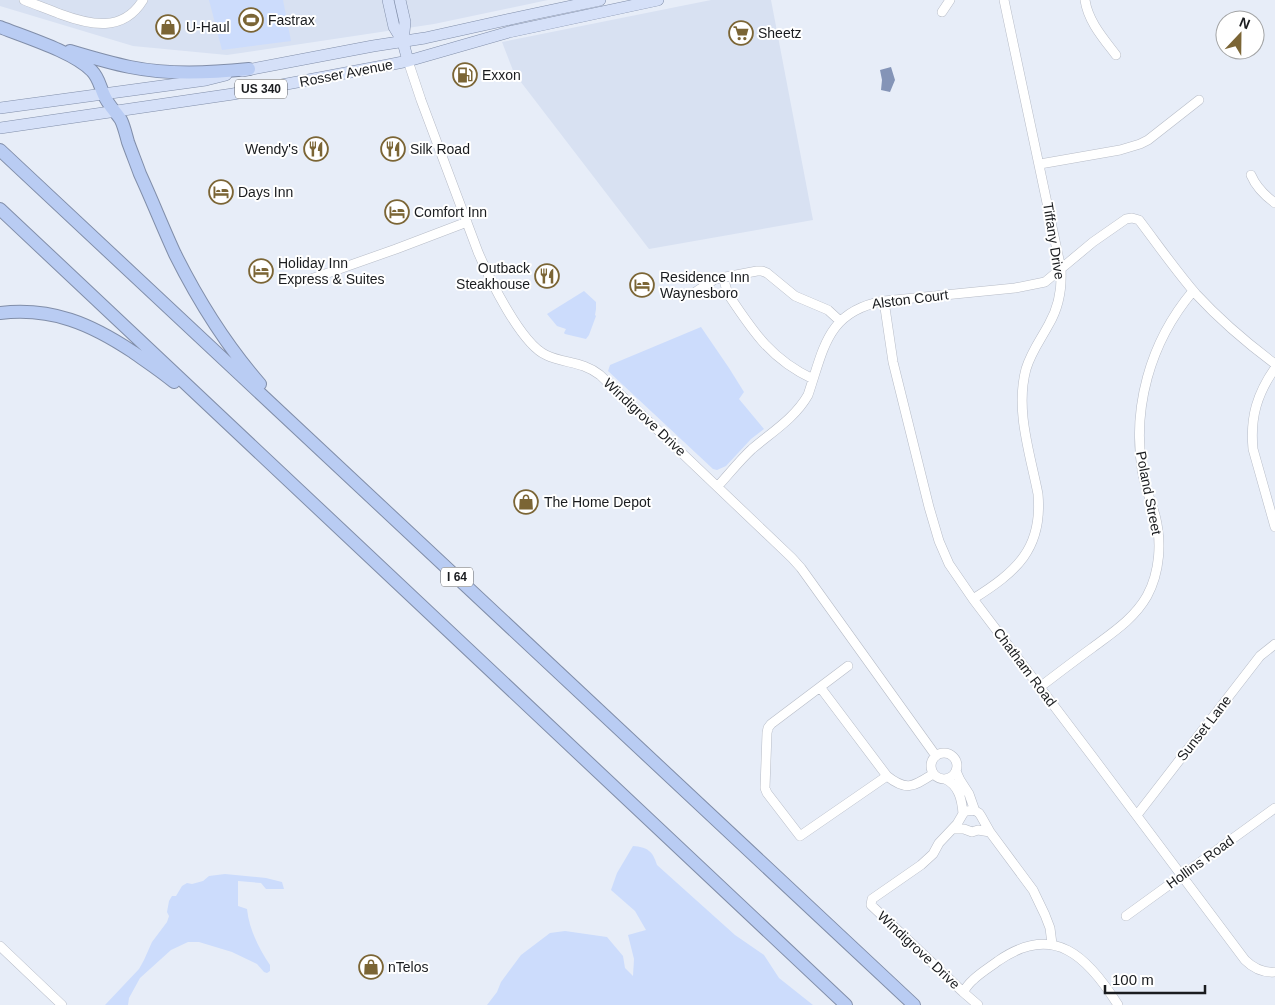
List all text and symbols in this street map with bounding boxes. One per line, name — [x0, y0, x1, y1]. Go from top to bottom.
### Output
sports icon: Fastrax — [238, 7, 264, 33]
north arrow — [1215, 10, 1265, 60]
place label: Fastrax — [268, 12, 315, 28]
shop icon: U-Haul — [155, 14, 181, 40]
text: N — [1237, 14, 1253, 32]
place label: U-Haul — [186, 19, 230, 35]
supermarket icon: Sheetz — [728, 20, 754, 46]
place label: Sheetz — [758, 25, 802, 41]
street label: Rosser Avenue — [298, 56, 394, 90]
fuel station icon: Exxon — [452, 62, 478, 88]
place label: Exxon — [482, 67, 521, 83]
road number: US 340 — [235, 80, 287, 98]
restaurant icon: Wendy's — [303, 136, 329, 162]
restaurant icon: Silk Road — [380, 136, 406, 162]
place label: Wendy's — [245, 141, 298, 157]
place label: Silk Road — [410, 141, 470, 157]
hotel icon: Days Inn — [208, 179, 234, 205]
place label: Days Inn — [238, 184, 293, 200]
hotel icon: Comfort Inn — [384, 199, 410, 225]
street label: Tiffany Drive — [1040, 201, 1068, 281]
place label: Comfort Inn — [414, 204, 487, 220]
place label: Holiday Inn Express & Suites — [278, 255, 385, 287]
hotel icon: Holiday Inn Express & Suites — [248, 258, 274, 284]
place label: Outback Steakhouse — [456, 260, 531, 292]
restaurant icon: Outback Steakhouse — [534, 263, 560, 289]
place label: Residence Inn Waynesboro — [660, 269, 750, 301]
hotel icon: Residence Inn Waynesboro — [629, 272, 655, 298]
street label: Alston Court — [871, 286, 949, 312]
street label: Windigrove Drive — [601, 375, 690, 459]
street label: Poland Street — [1133, 450, 1165, 536]
shop icon: The Home Depot — [513, 489, 539, 515]
place label: The Home Depot — [544, 494, 651, 510]
road number: I 64 — [441, 568, 473, 586]
street label: Chatham Road — [990, 625, 1060, 709]
street label: Sunset Lane — [1173, 692, 1235, 764]
street label: Hollins Road — [1163, 832, 1237, 892]
street label: Windigrove Drive — [875, 908, 964, 992]
shop icon: nTelos — [358, 954, 384, 980]
place label: nTelos — [388, 959, 428, 975]
scale bar — [1105, 962, 1205, 994]
text: 100 m — [1112, 971, 1154, 988]

